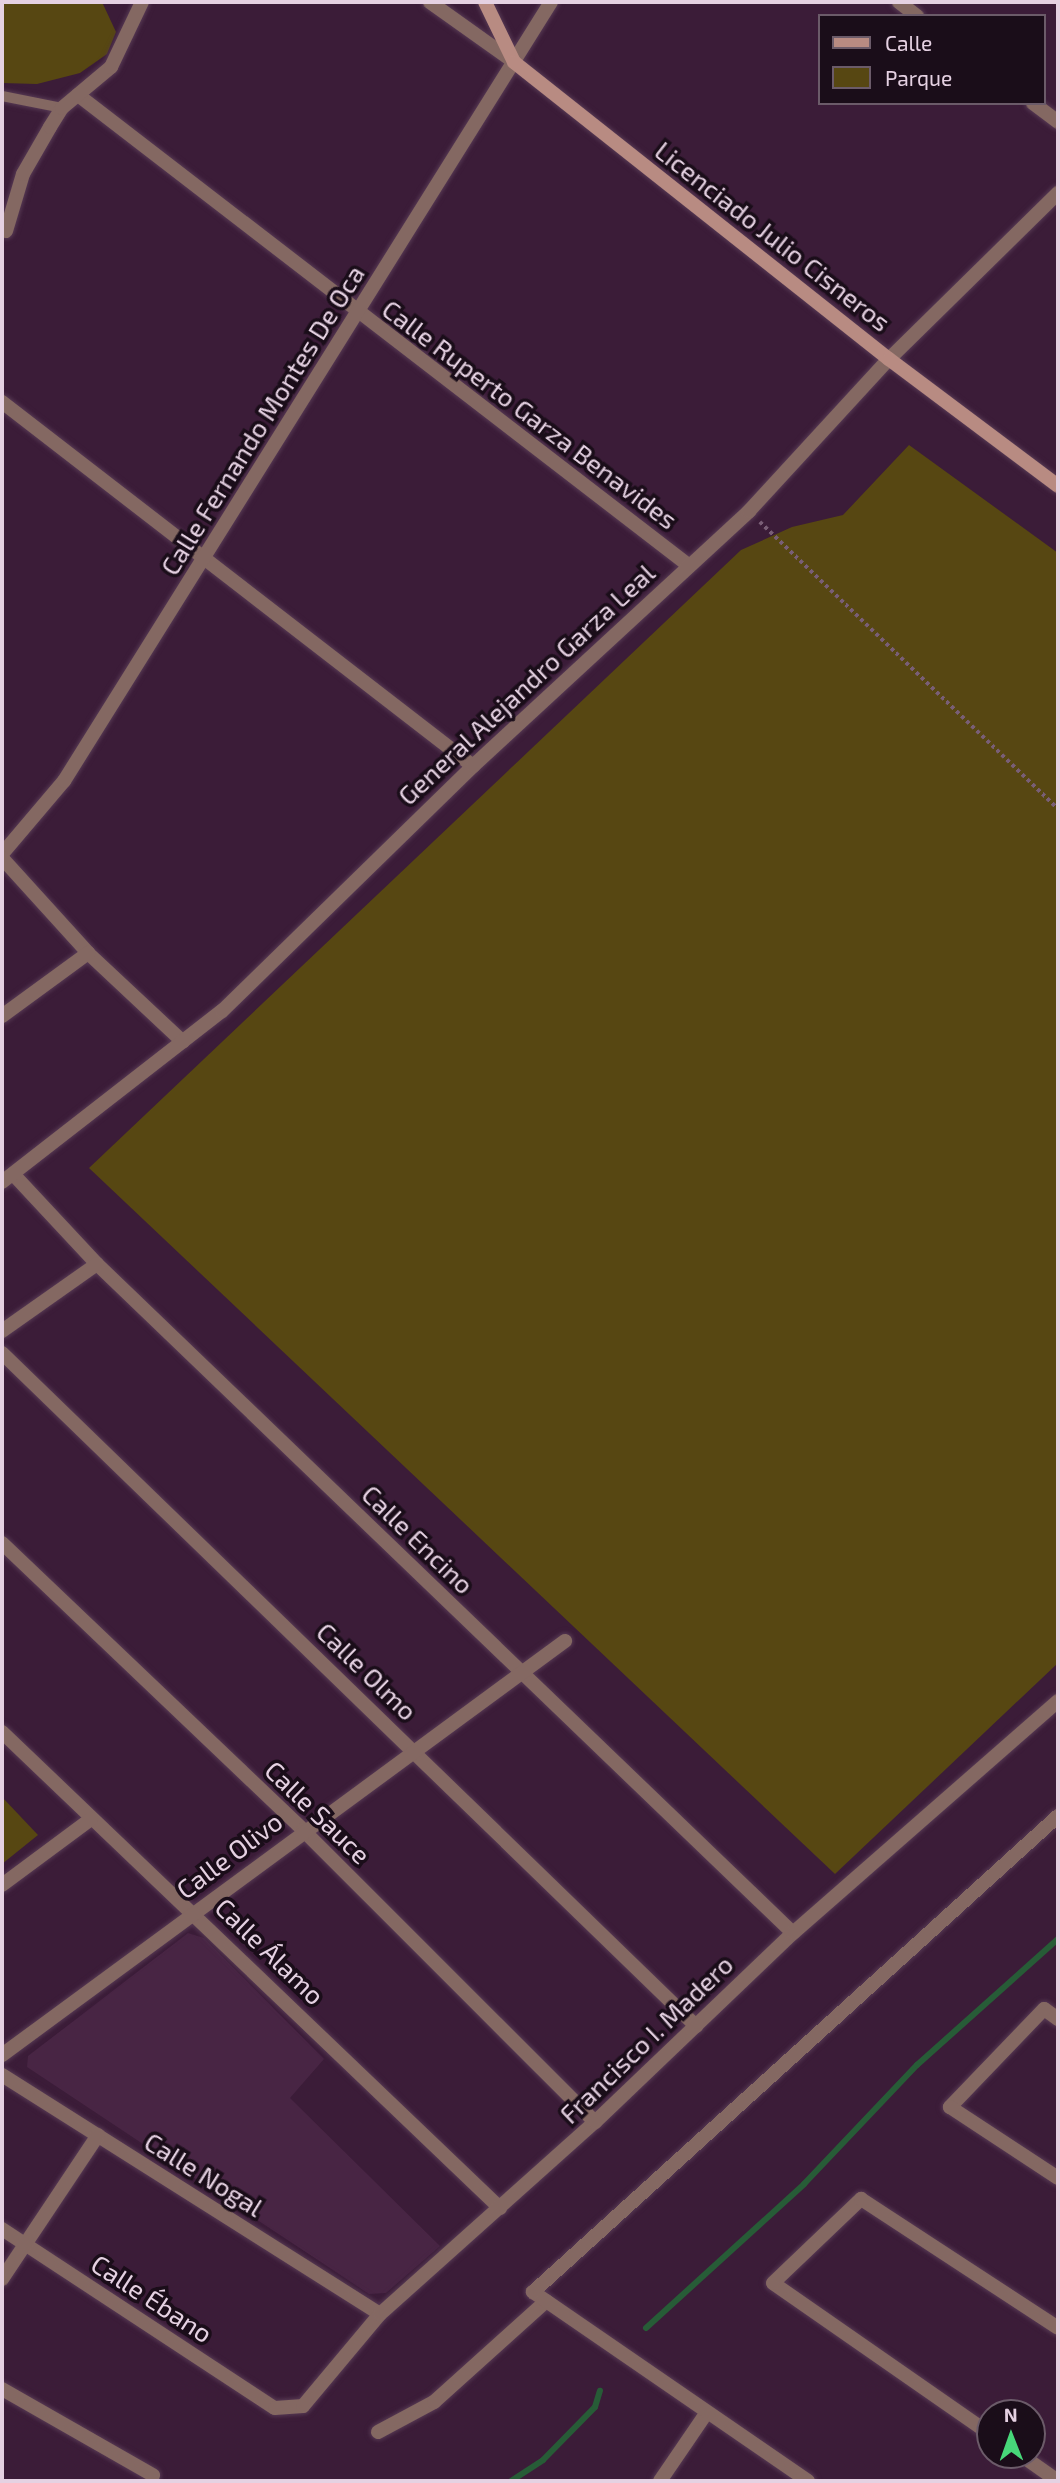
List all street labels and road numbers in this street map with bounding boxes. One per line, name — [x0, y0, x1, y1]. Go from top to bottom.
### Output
street label: Licenciado Julio Cisneros — [649, 134, 897, 338]
street label: Calle Fernando Montes De Oca — [154, 259, 370, 581]
street label: Calle Ruperto Garza Benavides — [376, 293, 684, 535]
street label: General Alejandro Garza Leal — [391, 556, 661, 812]
street label: Calle Encino — [356, 1478, 480, 1600]
street label: Calle Olmo — [311, 1616, 423, 1726]
street label: Calle Sauce — [259, 1754, 377, 1870]
street label: Calle Olivo — [170, 1805, 288, 1905]
street label: Calle Álamo — [209, 1891, 331, 2011]
street label: Francisco I. Madero — [553, 1949, 739, 2129]
street label: Calle Nogal — [139, 2125, 269, 2223]
street label: Calle Ébano — [86, 2247, 218, 2349]

